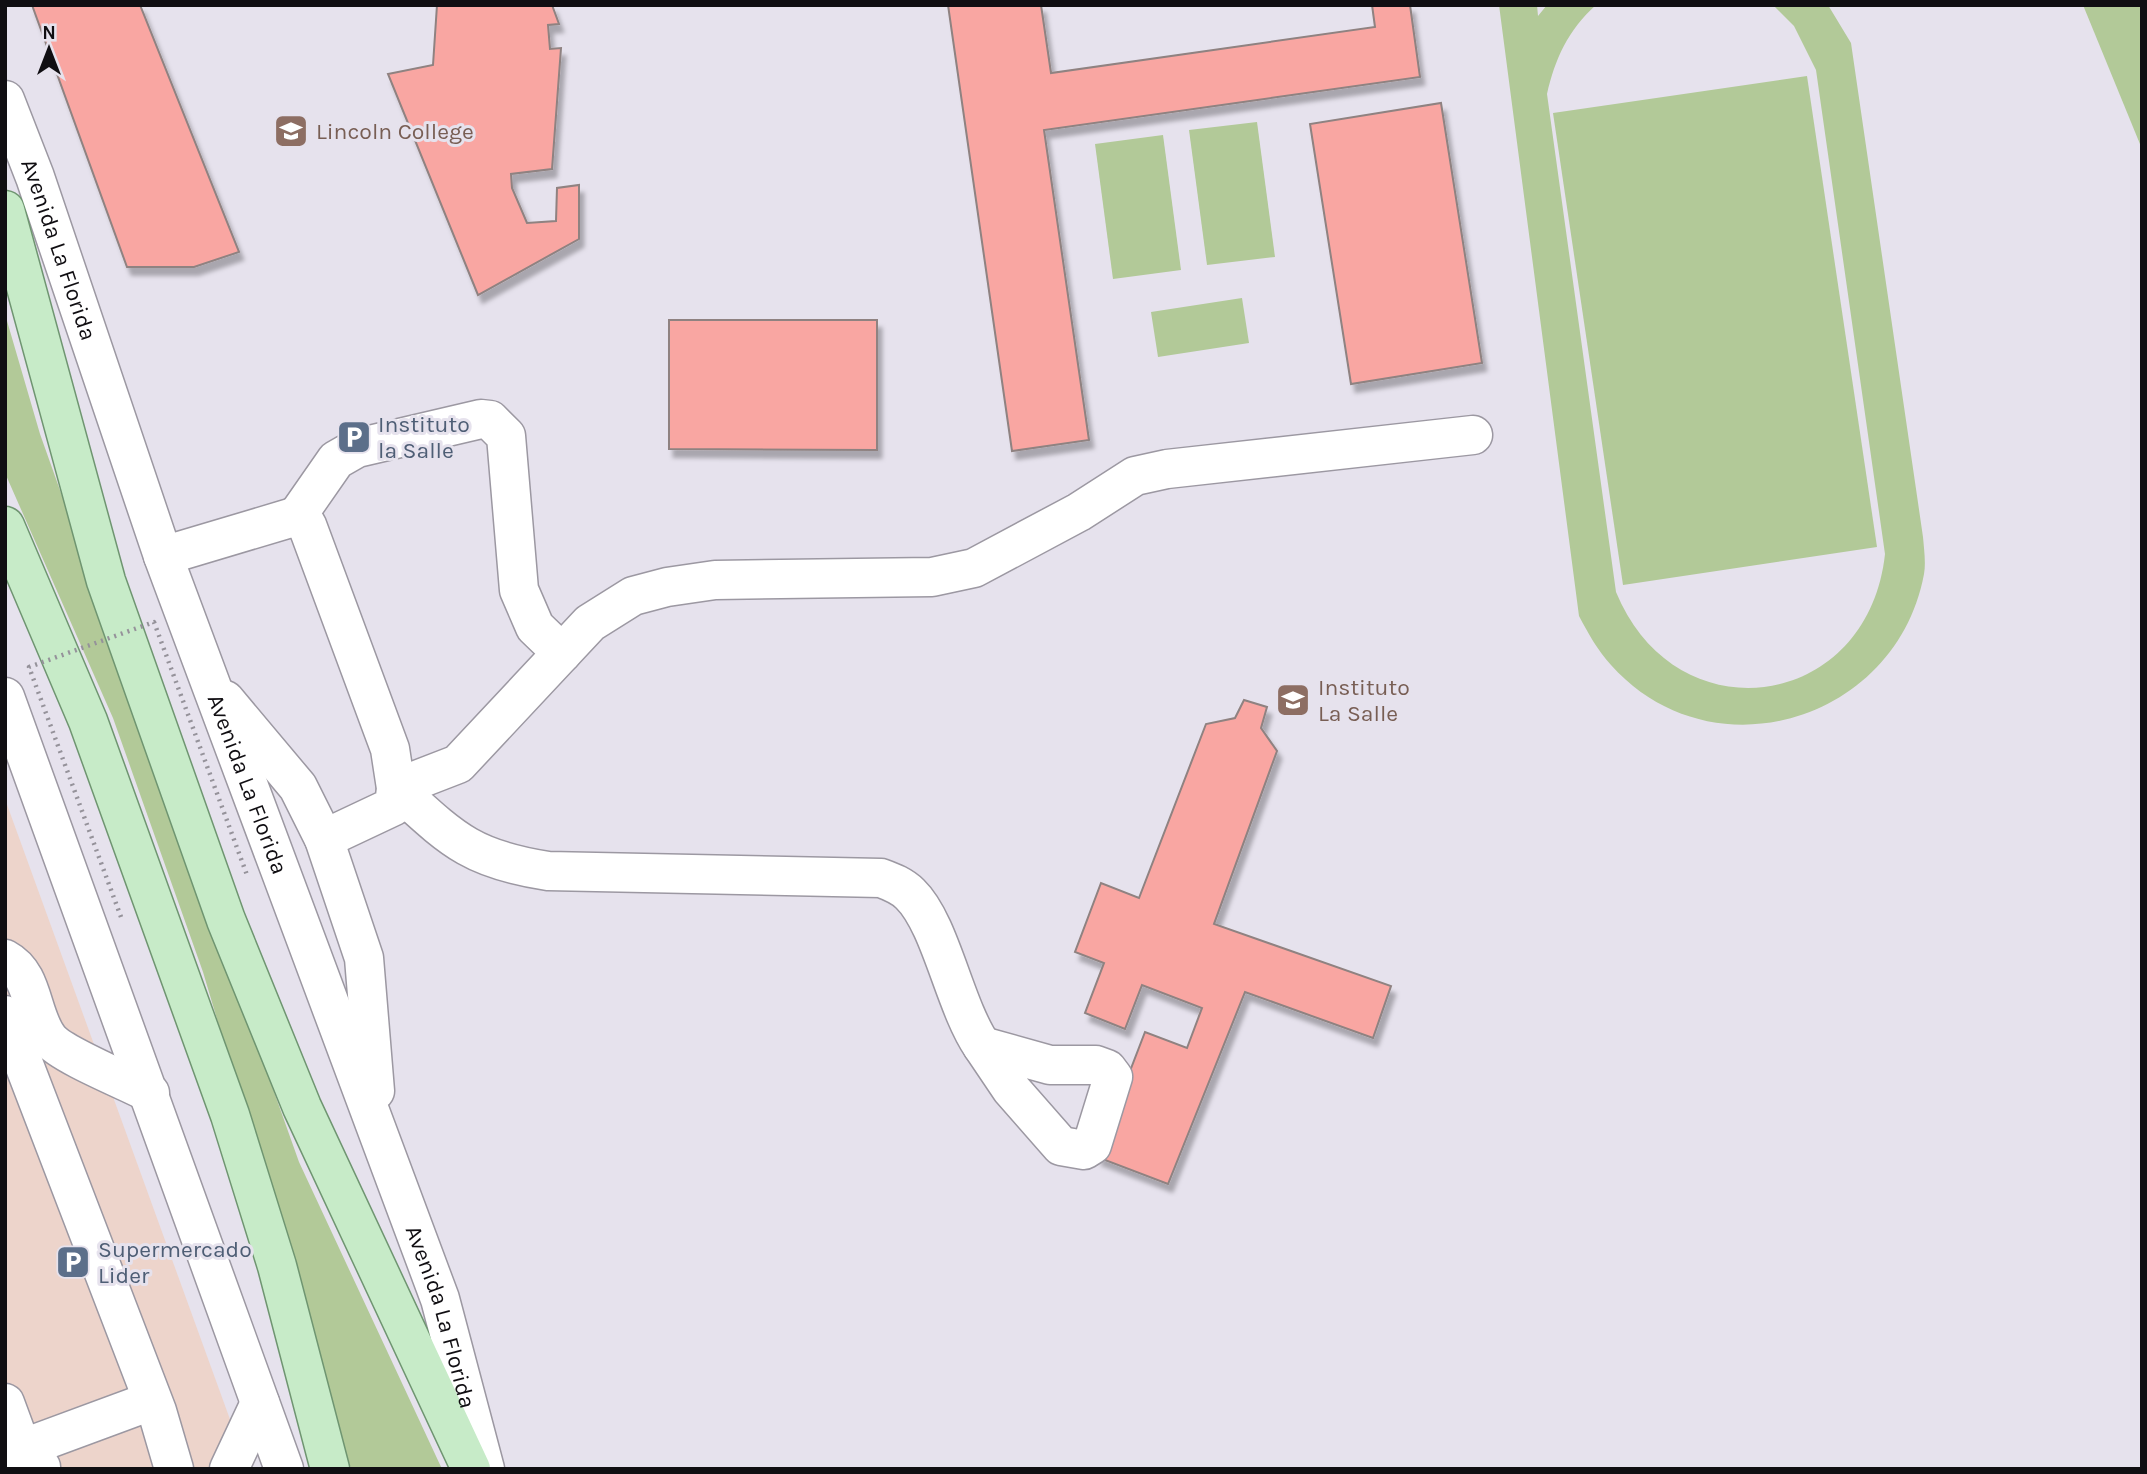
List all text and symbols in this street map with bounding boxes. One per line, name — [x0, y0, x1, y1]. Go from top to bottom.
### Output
north arrow — [14, 14, 84, 84]
text: N — [42, 22, 56, 44]
school or university icon: Lincoln College — [272, 112, 310, 150]
place label: Lincoln College — [316, 118, 474, 145]
street label: Avenida La Florida — [16, 155, 103, 344]
place label: Instituto la Salle — [378, 411, 470, 464]
parking icon: Instituto la Salle — [335, 418, 373, 456]
place label: Instituto La Salle — [1318, 674, 1410, 727]
school or university icon: Instituto La Salle — [1274, 681, 1312, 719]
street label: Avenida La Florida — [202, 690, 294, 878]
street label: Avenida La Florida — [400, 1221, 482, 1411]
place label: Supermercado Lider — [98, 1236, 252, 1289]
parking icon: Supermercado Lider — [54, 1243, 92, 1281]

